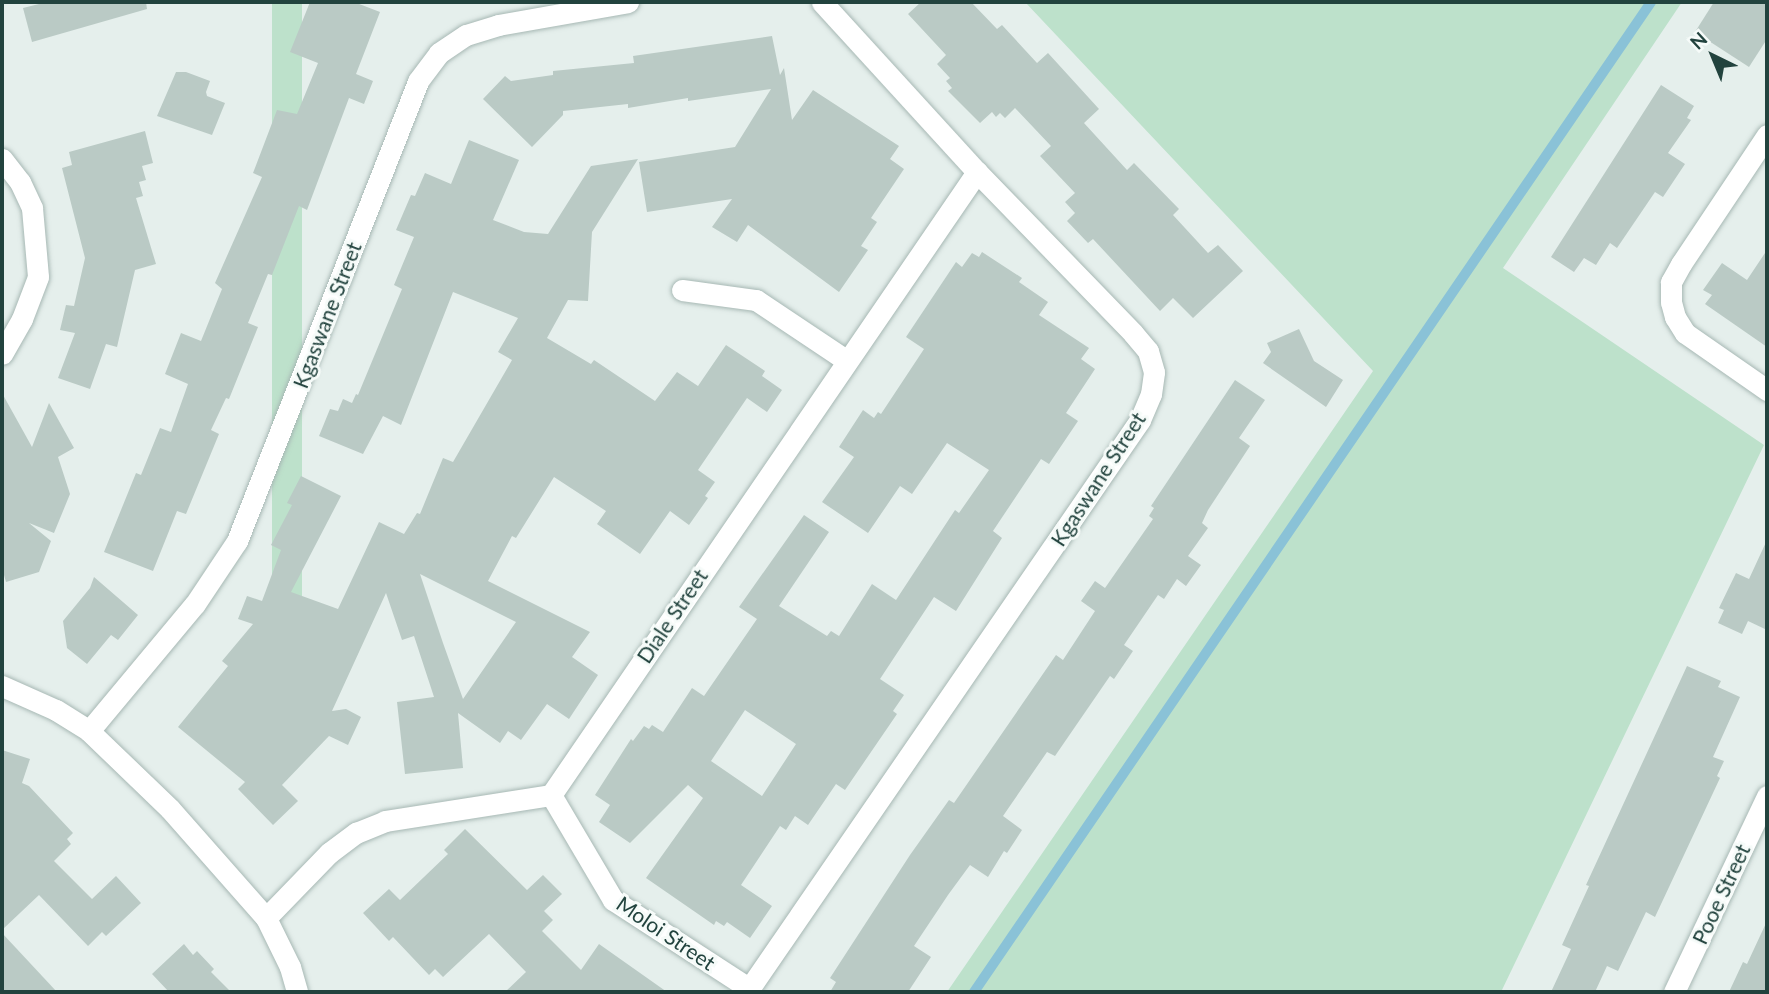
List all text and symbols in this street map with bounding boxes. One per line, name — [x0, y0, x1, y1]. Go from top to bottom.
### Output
north arrow — [1678, 21, 1748, 91]
text: N — [1685, 27, 1712, 54]
street label: Kgaswane Street — [288, 238, 366, 392]
street label: Kgaswane Street — [1045, 407, 1151, 551]
street label: Diale Street — [631, 564, 713, 668]
street label: Pooe Street — [1687, 840, 1755, 948]
street label: Moloi Street — [612, 891, 720, 975]

